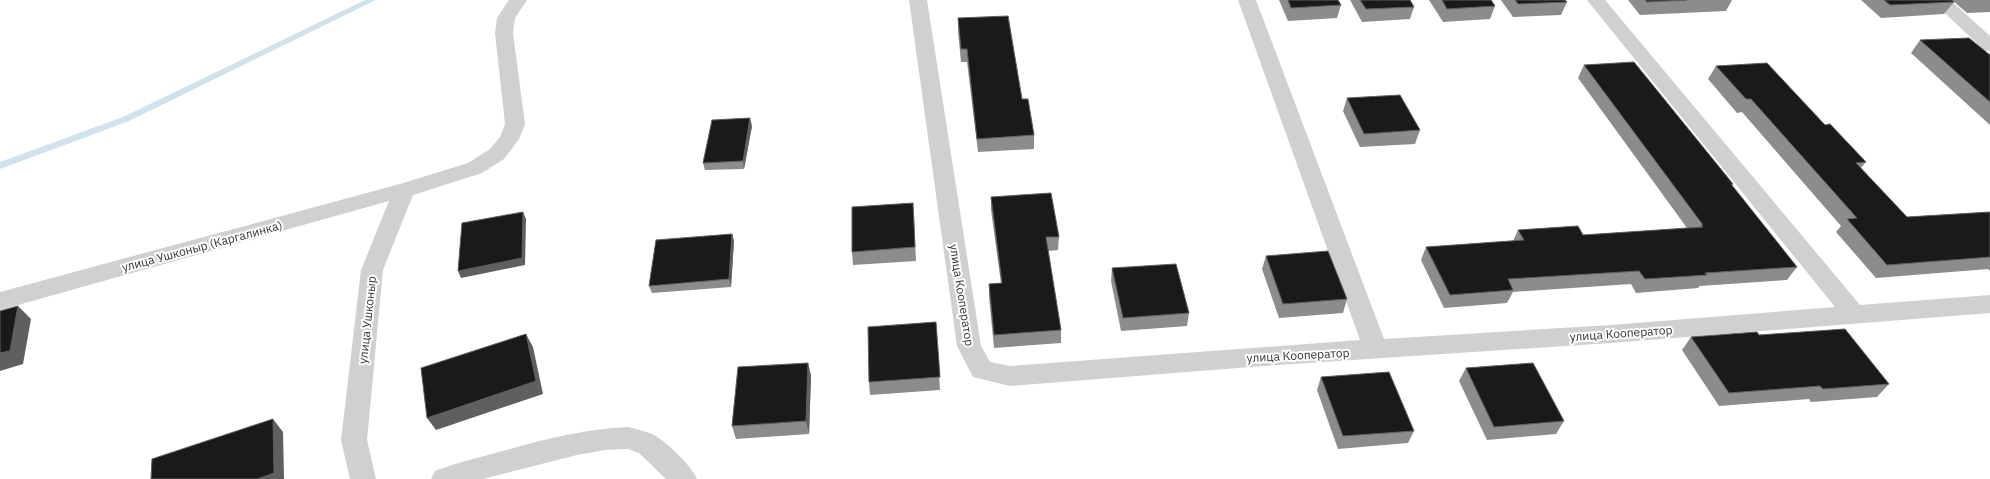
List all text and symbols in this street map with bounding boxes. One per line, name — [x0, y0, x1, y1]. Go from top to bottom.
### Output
street label: улица Ушконыр (Каргалинка) — [120, 217, 284, 275]
street label: улица Кооператор — [947, 243, 977, 347]
street label: улица Ушконыр — [355, 275, 379, 365]
street label: улица Кооператор — [1569, 322, 1673, 344]
street label: улица Кооператор — [1246, 345, 1350, 365]

